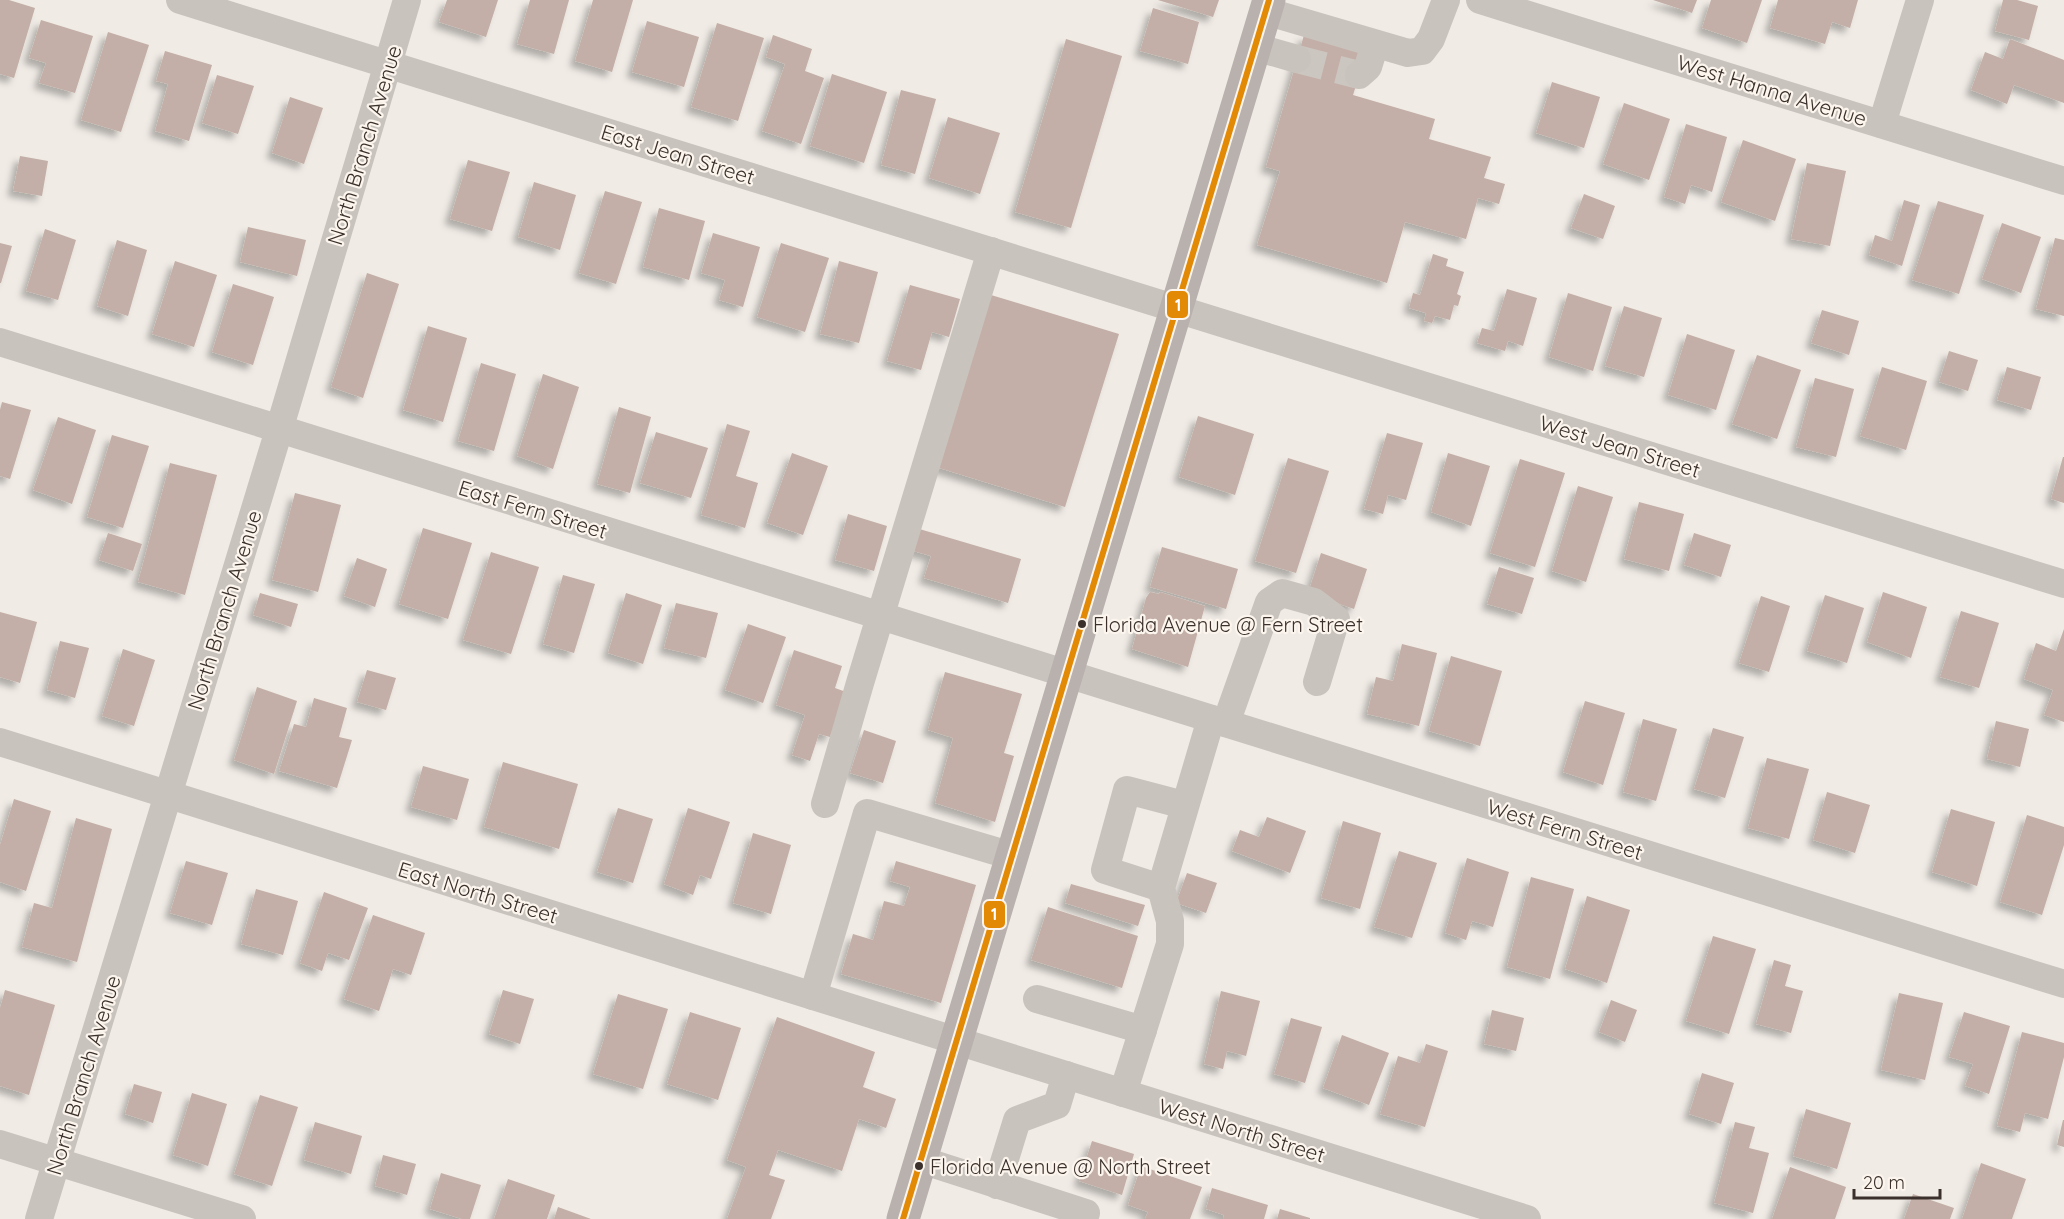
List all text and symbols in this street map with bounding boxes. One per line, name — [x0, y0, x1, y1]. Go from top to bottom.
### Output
street label: North Branch Avenue — [321, 42, 407, 248]
street label: West Hanna Avenue — [1674, 49, 1870, 131]
street label: East Jean Street — [598, 118, 758, 190]
line badge: 1 — [1166, 290, 1189, 319]
text: 1 — [1175, 295, 1181, 315]
street label: West Jean Street — [1537, 409, 1703, 483]
street label: East Fern Street — [455, 474, 611, 544]
street label: North Branch Avenue — [181, 507, 267, 713]
place label: Florida Avenue @ Fern Street — [1093, 612, 1363, 637]
marker: Florida Avenue @ Fern Street — [1076, 618, 1088, 630]
street label: West Fern Street — [1484, 793, 1646, 865]
street label: East North Street — [395, 855, 561, 929]
line badge: 1 — [983, 900, 1006, 929]
text: 1 — [991, 904, 997, 924]
street label: North Branch Avenue — [40, 972, 126, 1178]
street label: West North Street — [1156, 1092, 1328, 1168]
place label: Florida Avenue @ North Street — [930, 1154, 1211, 1179]
marker: Florida Avenue @ North Street — [913, 1160, 925, 1172]
scale bar — [1854, 1162, 1940, 1200]
text: 20 m — [1863, 1171, 1905, 1194]

